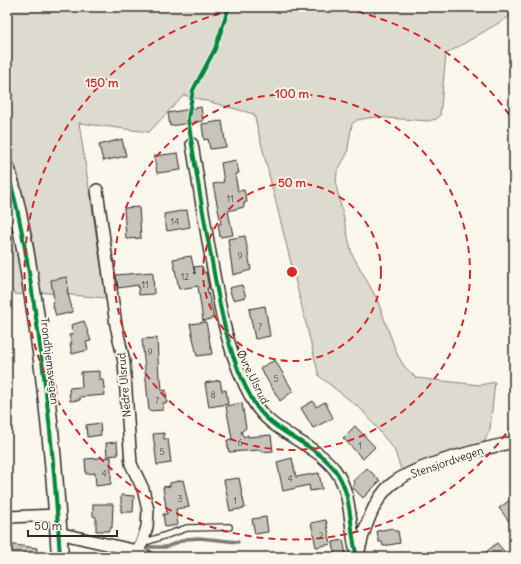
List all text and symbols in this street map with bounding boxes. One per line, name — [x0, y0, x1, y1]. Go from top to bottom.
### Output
text: 150 m — [86, 75, 119, 90]
text: 100 m — [275, 86, 309, 101]
text: 50 m — [278, 175, 307, 190]
house number: 11 — [226, 193, 234, 204]
house number: 14 — [171, 216, 179, 227]
house number: 9 — [237, 250, 243, 261]
centre of rings — [285, 265, 299, 279]
house number: 12 — [181, 271, 189, 282]
house number: 11 — [141, 279, 149, 290]
street label: Trondhjemsvegen — [38, 317, 62, 405]
house number: 7 — [258, 321, 263, 332]
house number: 9 — [147, 346, 153, 357]
street label: Øvre Ulsrud — [234, 348, 272, 407]
street label: Nedre Ulsrud — [114, 352, 134, 418]
house number: 5 — [273, 373, 279, 384]
house number: 8 — [210, 389, 216, 400]
house number: 7 — [155, 395, 160, 406]
house number: 6 — [237, 437, 243, 448]
house number: 1 — [358, 440, 362, 451]
street label: Stensjordvegen — [409, 443, 485, 481]
house number: 5 — [159, 446, 165, 457]
house number: 4 — [101, 468, 107, 479]
house number: 4 — [287, 473, 293, 484]
house number: 3 — [177, 493, 183, 504]
house number: 1 — [233, 495, 237, 506]
scale bar — [28, 512, 117, 538]
text: 50 m — [34, 518, 63, 533]
house number: 2 — [319, 530, 324, 541]

